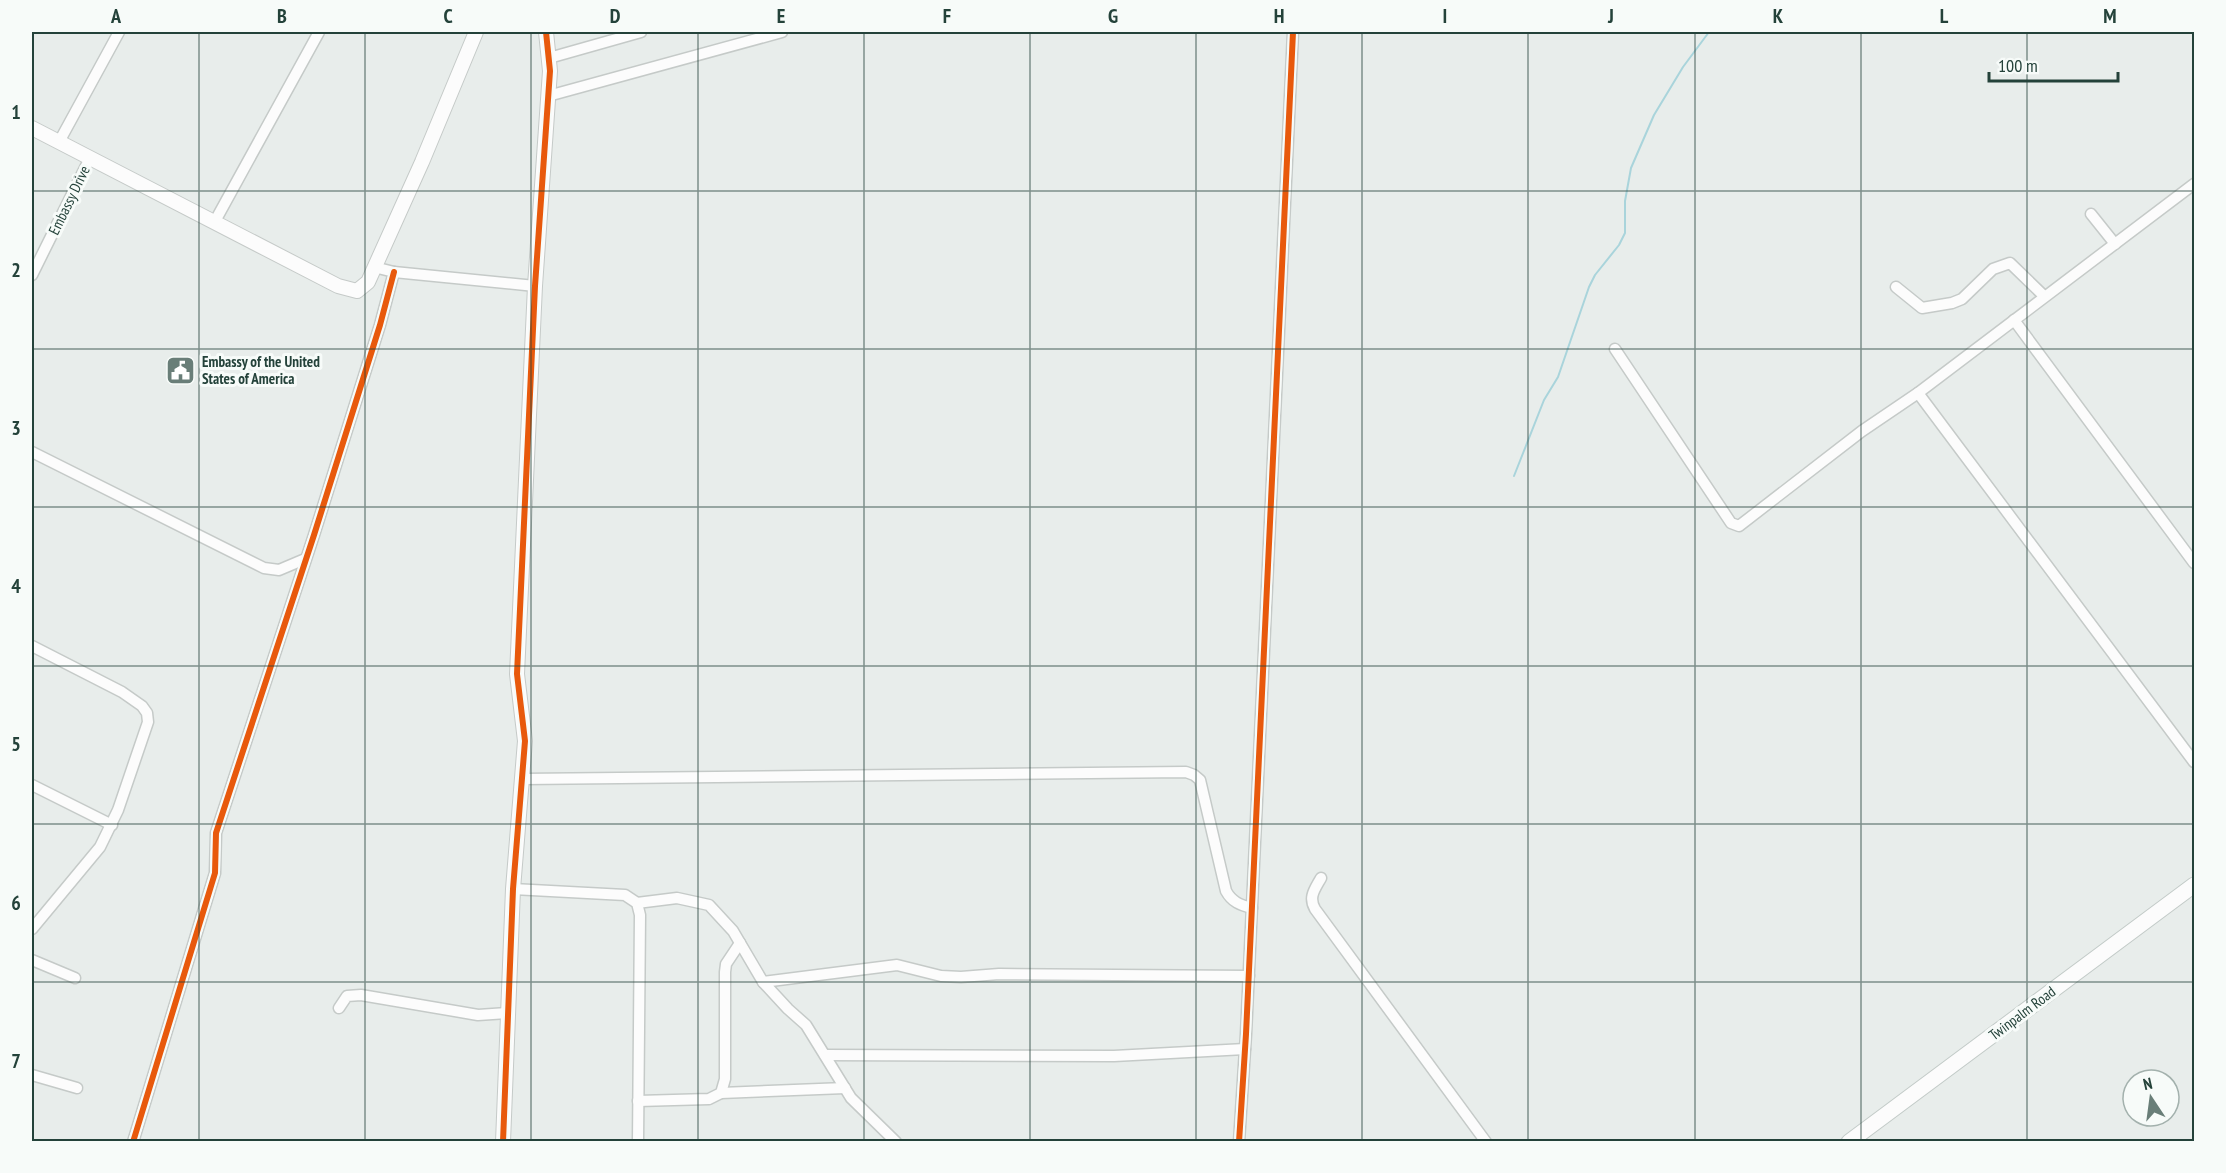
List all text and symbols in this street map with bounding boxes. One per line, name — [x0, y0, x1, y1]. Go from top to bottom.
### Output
text: A — [110, 3, 122, 29]
text: B — [277, 3, 287, 29]
text: C — [443, 3, 453, 29]
text: D — [610, 3, 621, 29]
text: E — [777, 3, 785, 29]
text: F — [943, 3, 951, 29]
text: G — [1108, 3, 1118, 29]
text: H — [1274, 3, 1284, 29]
text: I — [1443, 3, 1447, 29]
text: J — [1607, 3, 1614, 29]
text: K — [1773, 3, 1784, 29]
text: L — [1940, 3, 1949, 29]
text: M — [2103, 3, 2117, 29]
scale bar — [1989, 45, 2118, 83]
text: 100 m — [1998, 54, 2038, 77]
text: 1 — [11, 99, 21, 125]
street label: Embassy Drive — [44, 162, 94, 238]
text: 2 — [11, 257, 21, 283]
place label: Embassy of the United States of America — [202, 352, 320, 388]
public building icon: Embassy of the United States of America — [165, 354, 197, 386]
text: 3 — [11, 415, 21, 441]
text: 4 — [11, 573, 21, 599]
text: 5 — [11, 731, 21, 757]
text: 6 — [11, 890, 21, 916]
street label: Twinpalm Road — [1985, 982, 2059, 1044]
text: 7 — [11, 1048, 21, 1074]
north arrow — [2121, 1068, 2181, 1128]
text: N — [2141, 1073, 2154, 1094]

